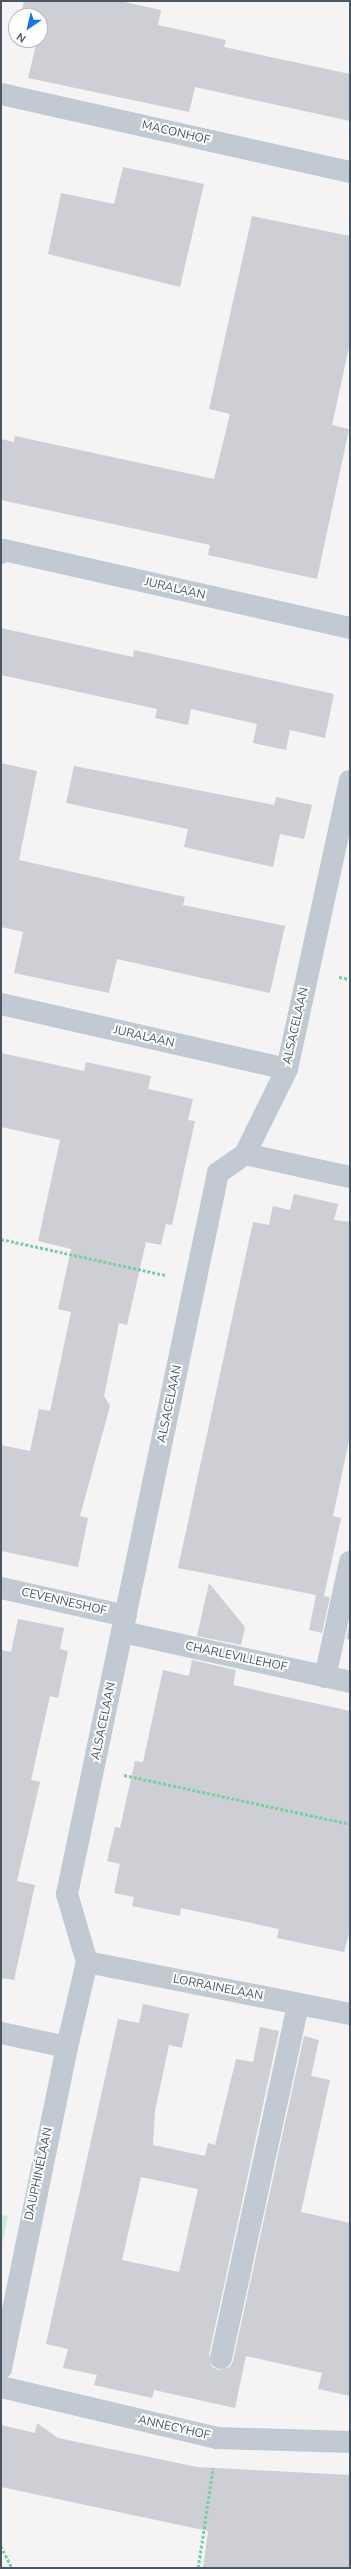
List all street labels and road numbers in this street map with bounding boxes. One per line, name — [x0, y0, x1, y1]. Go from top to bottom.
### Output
street label: MACONHOF — [140, 118, 212, 148]
street label: JURALAAN — [143, 575, 207, 603]
street label: ALSACELAAN — [280, 986, 312, 1066]
street label: JURALAAN — [112, 1023, 176, 1051]
street label: ALSACELAAN — [155, 1364, 185, 1444]
street label: CEVENNESHOF — [20, 1585, 108, 1619]
street label: CHARLEVILLEHOF — [184, 1639, 288, 1675]
street label: ALSACELAAN — [89, 1681, 119, 1761]
street label: LORRAINELAAN — [172, 1972, 264, 2004]
street label: DAUPHINÉLAAN — [22, 2126, 56, 2222]
street label: ANNECYHOF — [137, 2413, 211, 2443]

